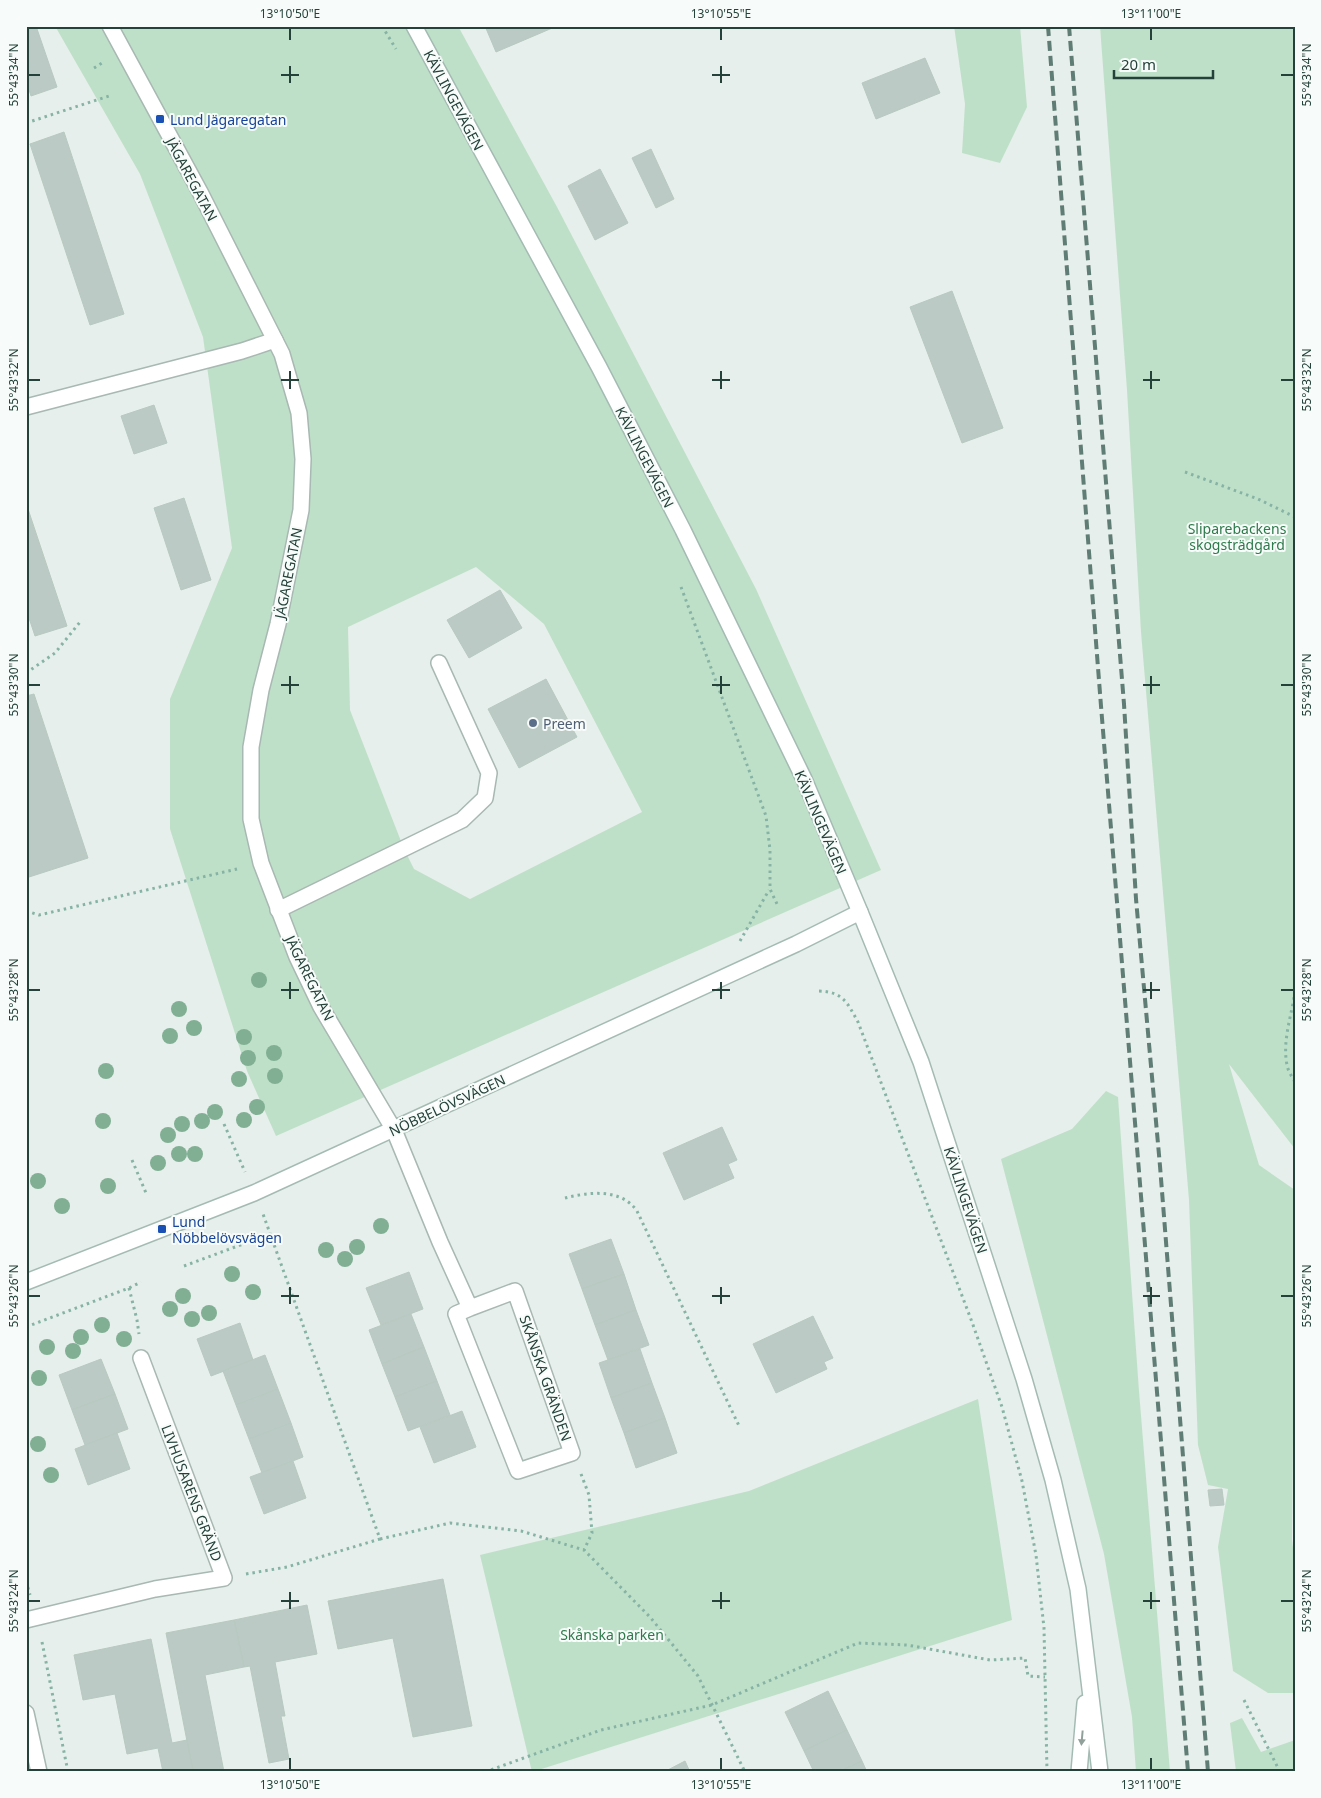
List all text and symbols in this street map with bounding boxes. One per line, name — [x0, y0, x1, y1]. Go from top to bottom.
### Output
text: 13°10'50"E — [260, 5, 320, 22]
text: 13°10'55"E — [691, 5, 751, 22]
text: 13°11'00"E — [1121, 5, 1181, 22]
text: 55°43'34"N — [5, 43, 22, 107]
text: 55°43'34"N — [1298, 43, 1315, 107]
street label: KÄVLINGEVÄGEN — [419, 46, 489, 154]
scale bar — [1114, 48, 1212, 80]
text: 20 m — [1121, 54, 1156, 74]
place label: Lund Jägaregatan — [170, 110, 286, 129]
marker: Lund Jägaregatan — [154, 113, 166, 125]
street label: JÄGAREGATAN — [161, 132, 222, 224]
text: 55°43'32"N — [5, 348, 22, 412]
text: 55°43'32"N — [1298, 348, 1315, 412]
street label: KÄVLINGEVÄGEN — [611, 403, 679, 511]
park label: Sliparebackens skogsträdgård — [1188, 519, 1287, 554]
street label: JÄGAREGATAN — [269, 526, 306, 622]
text: 55°43'30"N — [5, 653, 22, 717]
text: 55°43'30"N — [1298, 653, 1315, 717]
place label: Preem — [543, 714, 586, 733]
marker: Preem — [527, 717, 539, 729]
street label: KÄVLINGEVÄGEN — [791, 767, 851, 877]
street label: JÄGAREGATAN — [280, 930, 339, 1024]
text: 55°43'28"N — [5, 958, 22, 1022]
text: 55°43'28"N — [1298, 958, 1315, 1022]
street label: NÖBBELÖVSVÄGEN — [386, 1070, 508, 1140]
street label: KÄVLINGEVÄGEN — [940, 1144, 992, 1256]
place label: Lund Nöbbelövsvägen — [172, 1212, 282, 1247]
marker: Lund Nöbbelövsvägen — [156, 1223, 168, 1235]
text: 55°43'26"N — [5, 1264, 22, 1328]
text: 55°43'26"N — [1298, 1264, 1315, 1328]
street label: SKÅNSKA GRÄNDEN — [516, 1312, 576, 1444]
street label: LIVHUSARENS GRÄND — [157, 1422, 227, 1564]
text: 55°43'24"N — [5, 1569, 22, 1633]
text: 55°43'24"N — [1298, 1569, 1315, 1633]
park label: Skånska parken — [560, 1625, 664, 1644]
one-way arrow — [1078, 1730, 1086, 1746]
text: 13°10'50"E — [260, 1776, 320, 1793]
text: 13°10'55"E — [691, 1776, 751, 1793]
text: 13°11'00"E — [1121, 1776, 1181, 1793]

